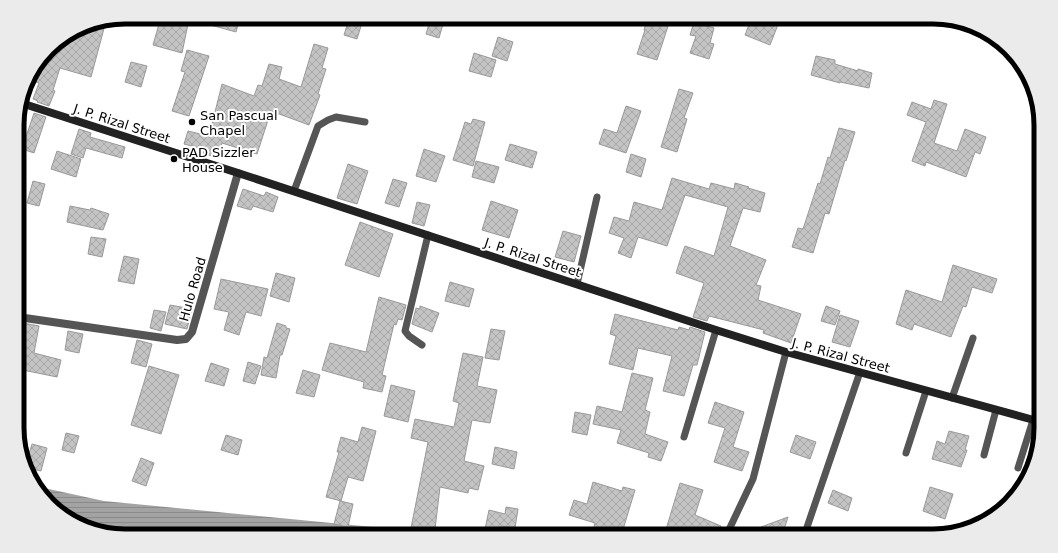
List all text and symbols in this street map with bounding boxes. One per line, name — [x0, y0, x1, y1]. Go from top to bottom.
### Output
street label: J. P. Rizal Street — [71, 100, 172, 146]
place label: San Pascual Chapel — [200, 108, 278, 138]
marker: San Pascual Chapel — [187, 117, 197, 127]
place label: PAD Sizzler House — [182, 145, 255, 175]
marker: PAD Sizzler House — [169, 154, 179, 164]
street label: J. P. Rizal Street — [482, 234, 583, 280]
street label: Hulo Road — [176, 255, 209, 323]
street label: J. P. Rizal Street — [789, 335, 892, 376]

